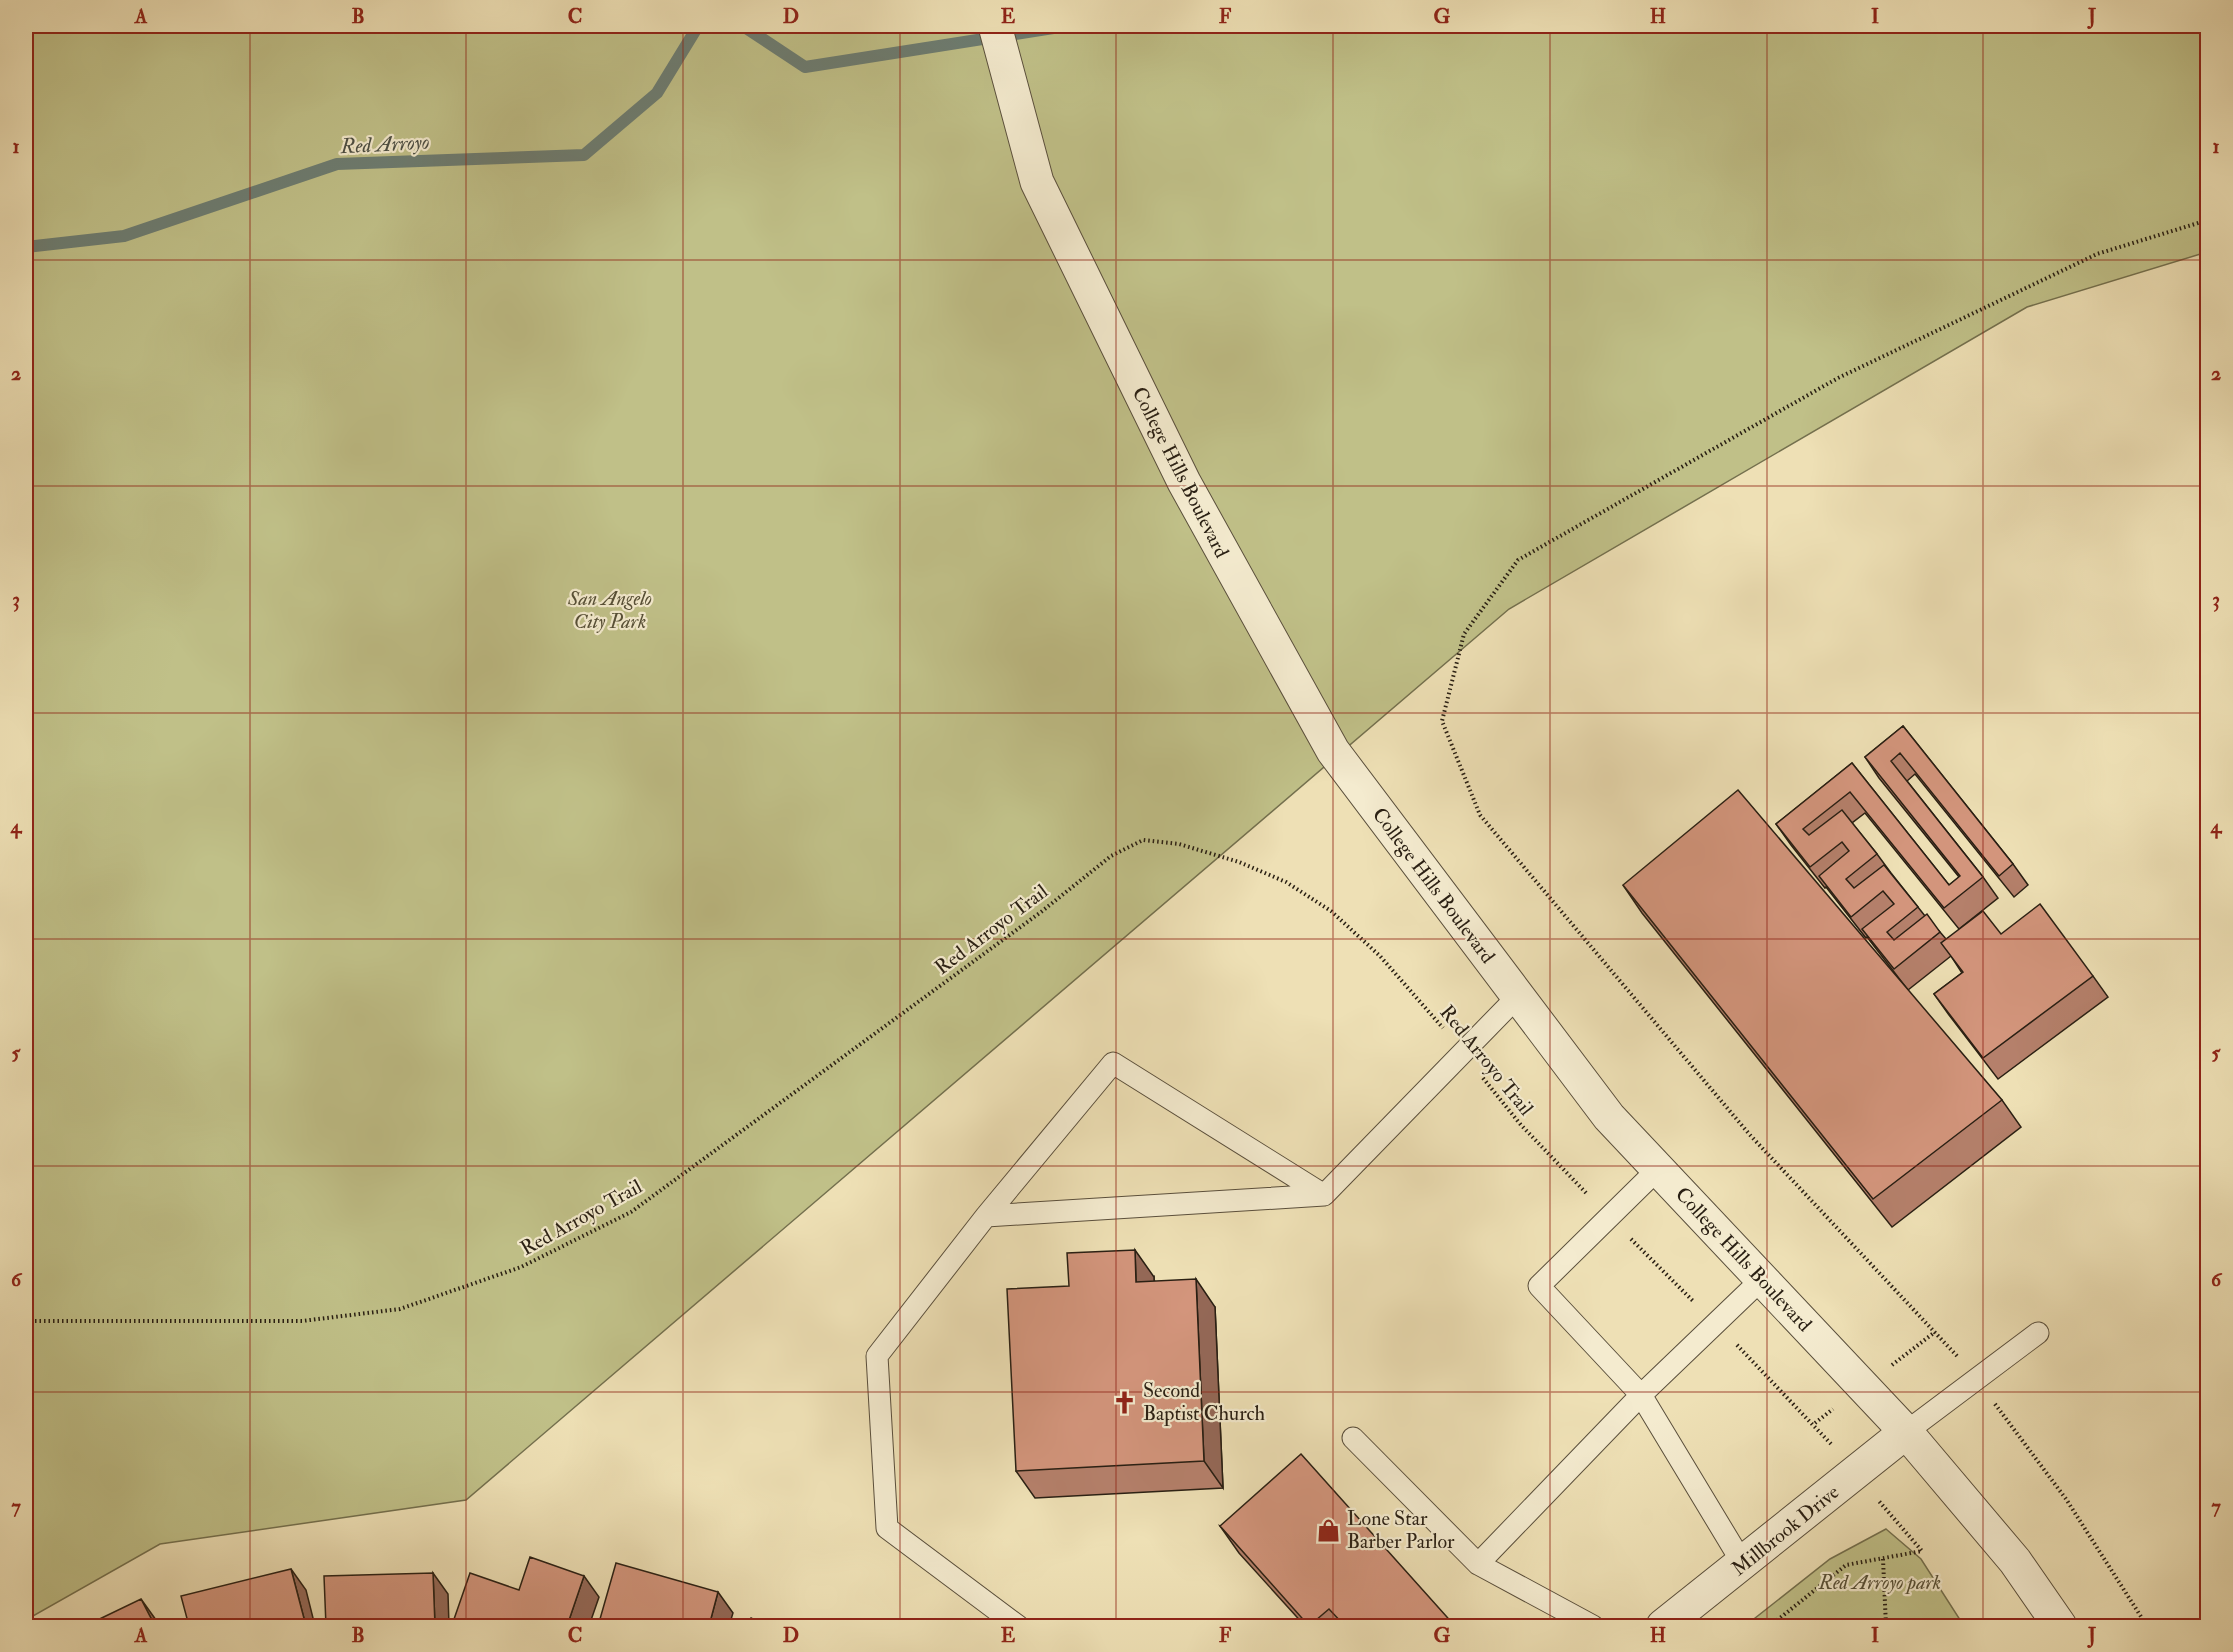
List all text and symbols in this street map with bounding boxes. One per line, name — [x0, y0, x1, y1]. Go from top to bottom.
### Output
text: A — [134, 4, 148, 29]
text: B — [351, 4, 365, 29]
text: C — [568, 4, 582, 29]
text: D — [783, 4, 799, 29]
text: E — [1001, 4, 1016, 29]
text: F — [1219, 4, 1232, 29]
text: G — [1434, 4, 1451, 29]
text: H — [1650, 4, 1666, 29]
text: I — [1871, 4, 1879, 29]
text: J — [2087, 4, 2096, 29]
water label: Red Arroyo — [339, 129, 430, 160]
text: 1 — [12, 134, 20, 159]
text: 1 — [2212, 134, 2220, 159]
text: 2 — [11, 361, 21, 386]
text: 2 — [2211, 361, 2221, 386]
street label: College Hills Boulevard — [1127, 383, 1235, 562]
park label: San Angelo City Park — [567, 586, 652, 634]
text: 3 — [12, 587, 20, 612]
text: 3 — [2212, 587, 2220, 612]
street label: College Hills Boulevard — [1367, 802, 1500, 968]
text: 4 — [10, 814, 23, 839]
text: 4 — [2210, 814, 2223, 839]
street label: Red Arroyo Trail — [930, 879, 1053, 980]
street label: Red Arroyo Trail — [1434, 1000, 1539, 1121]
text: 5 — [12, 1040, 22, 1065]
text: 5 — [2212, 1040, 2222, 1065]
street label: Red Arroyo Trail — [516, 1174, 646, 1261]
street label: College Hills Boulevard — [1670, 1182, 1817, 1337]
text: 6 — [11, 1267, 23, 1292]
text: 6 — [2211, 1267, 2223, 1292]
place label: Second Baptist Church — [1143, 1378, 1266, 1427]
church icon: Second Baptist Church — [1112, 1389, 1138, 1415]
street label: Millbrook Drive — [1727, 1480, 1844, 1581]
text: 7 — [11, 1494, 21, 1519]
text: 7 — [2211, 1494, 2221, 1519]
place label: Lone Star Barber Parlor — [1347, 1506, 1455, 1554]
shop icon: Lone Star Barber Parlor — [1316, 1517, 1342, 1543]
park label: Red Arroyo park — [1818, 1570, 1941, 1595]
text: A — [134, 1623, 148, 1648]
text: B — [351, 1623, 365, 1648]
text: C — [568, 1623, 582, 1648]
text: D — [783, 1623, 799, 1648]
text: E — [1001, 1623, 1016, 1648]
text: F — [1219, 1623, 1232, 1648]
text: G — [1434, 1623, 1451, 1648]
text: H — [1650, 1623, 1666, 1648]
text: I — [1871, 1623, 1879, 1648]
text: J — [2087, 1623, 2096, 1648]

